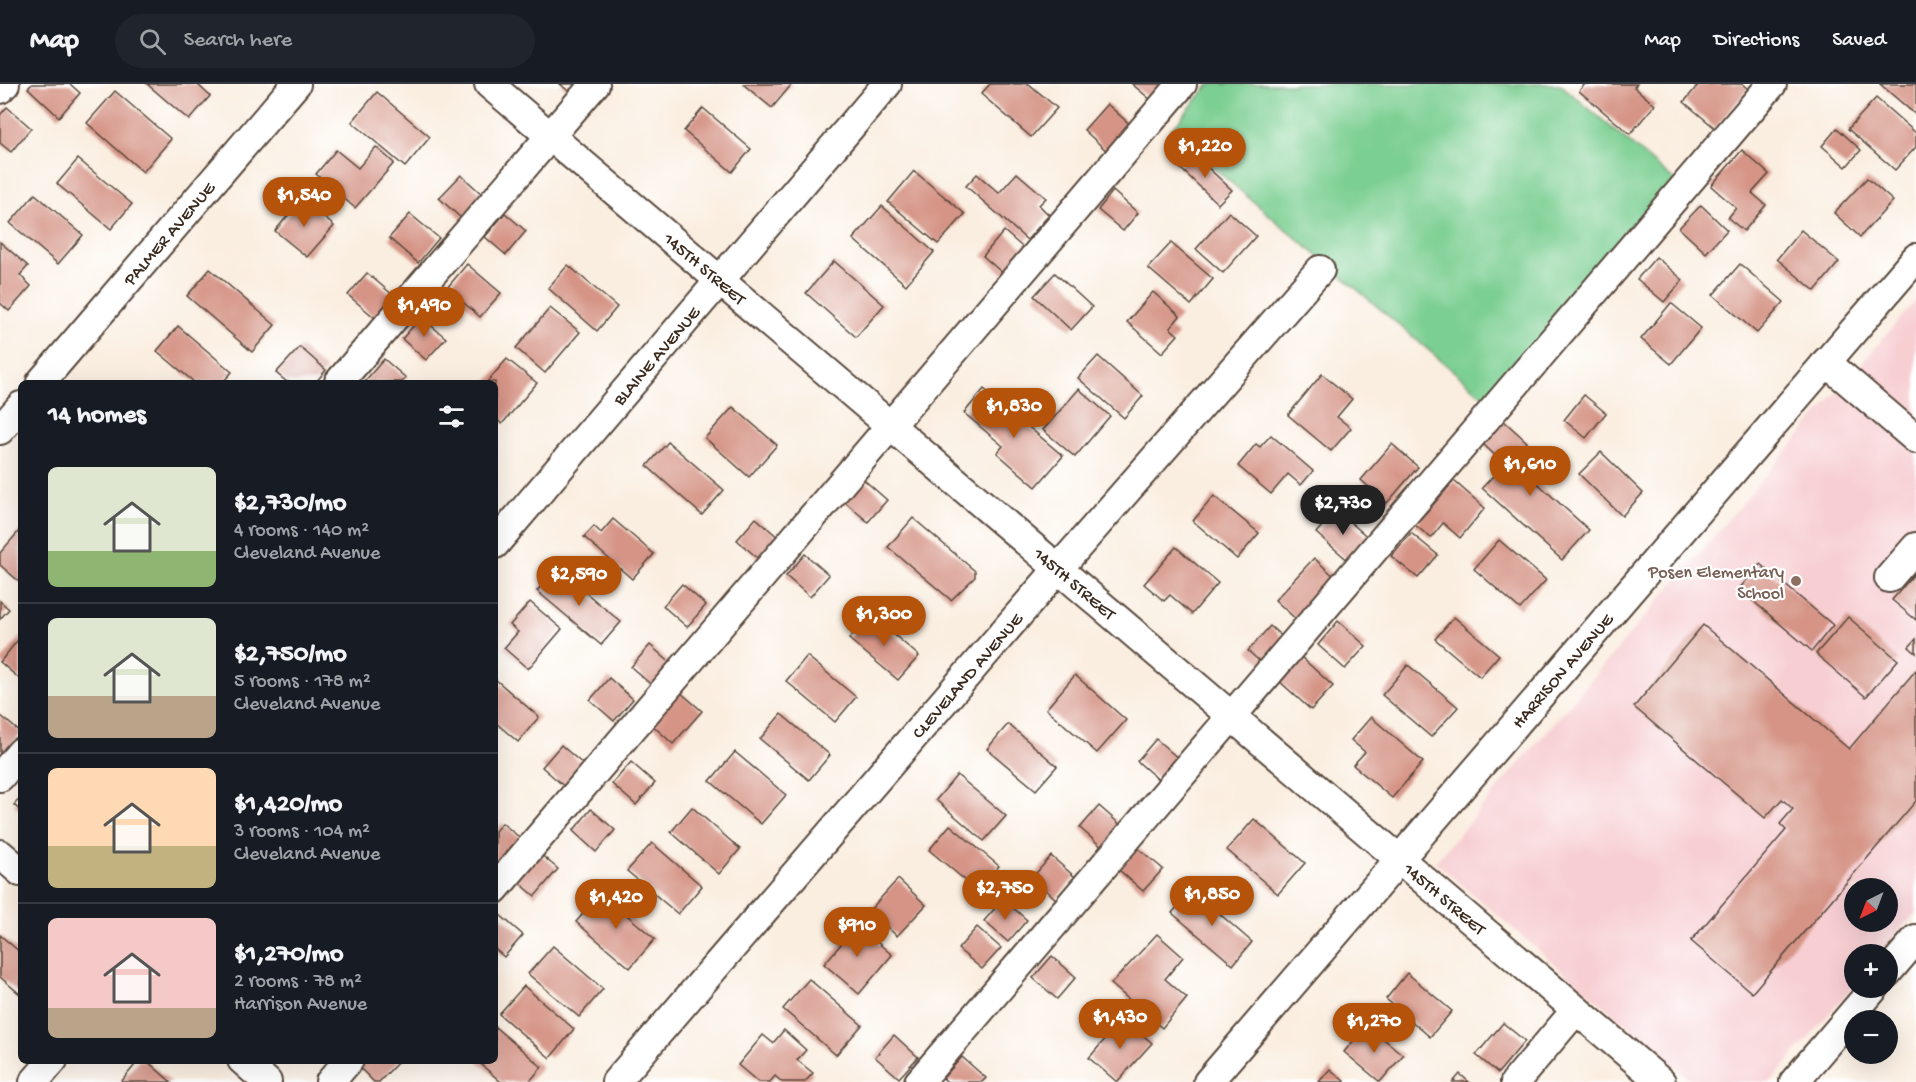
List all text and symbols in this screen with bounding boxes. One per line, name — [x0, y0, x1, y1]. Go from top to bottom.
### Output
search box — [115, 14, 535, 68]
text: Map — [30, 25, 79, 58]
icon: search — [136, 25, 169, 58]
text: Search here — [184, 28, 292, 54]
text: Map — [1644, 29, 1681, 54]
text: Directions — [1714, 29, 1799, 54]
text: Saved — [1832, 29, 1886, 54]
pin: $1,220 — [1156, 128, 1254, 179]
text: $1,220 — [1178, 136, 1232, 159]
pin: $1,540 — [255, 177, 353, 228]
street label: PALMER AVENUE — [120, 178, 221, 292]
text: $1,540 — [277, 185, 331, 208]
street label: 145TH STREET — [658, 229, 750, 311]
pin: $1,490 — [375, 287, 473, 338]
text: $1,490 — [397, 295, 451, 318]
street label: BLAINE AVENUE — [609, 303, 706, 411]
pin: $1,830 — [965, 388, 1063, 439]
text: $1,830 — [986, 396, 1042, 419]
icon: filters — [435, 400, 468, 433]
text: 14 homes — [48, 401, 146, 432]
pin: $1,610 — [1481, 446, 1579, 497]
text: $1,610 — [1504, 454, 1556, 477]
pin: $2,730 — [1294, 485, 1392, 536]
text: $2,730/mo — [234, 489, 347, 520]
icon: home — [96, 491, 168, 563]
text: $2,730 — [1314, 493, 1372, 516]
text: 4 rooms · 140 m² — [234, 520, 369, 543]
text: Cleveland Avenue — [234, 543, 380, 566]
street label: 145TH STREET — [1028, 544, 1120, 626]
pin: $2,590 — [530, 556, 628, 607]
place label: Posen Elementary School — [1647, 563, 1784, 605]
text: $2,590 — [551, 564, 607, 587]
marker: Posen Elementary School — [1789, 574, 1803, 588]
pin: $1,300 — [835, 596, 933, 647]
text: $1,300 — [856, 604, 912, 627]
street label: CLEVELAND AVENUE — [909, 609, 1029, 744]
street label: HARRISON AVENUE — [1509, 610, 1619, 733]
text: $2,750/mo — [234, 640, 347, 671]
icon: home — [96, 642, 168, 714]
text: 5 rooms · 178 m² — [234, 671, 371, 694]
text: Cleveland Avenue — [234, 694, 380, 717]
text: $1,420/mo — [234, 790, 342, 821]
icon: home — [96, 792, 168, 864]
text: 3 rooms · 104 m² — [234, 821, 370, 844]
text: Cleveland Avenue — [234, 844, 380, 867]
street label: 145TH STREET — [1398, 859, 1490, 942]
pin: $2,750 — [956, 870, 1054, 921]
pin: $1,850 — [1163, 876, 1261, 927]
text: $2,750 — [976, 878, 1034, 901]
north arrow — [1844, 878, 1898, 932]
map controls — [1844, 878, 1898, 1064]
pin: $1,420 — [567, 879, 665, 930]
text: $1,850 — [1184, 884, 1240, 907]
text: $1,420 — [589, 887, 643, 910]
pin: $910 — [821, 907, 893, 958]
text: $910 — [838, 915, 876, 938]
text: $1,270/mo — [234, 940, 344, 971]
icon: home — [96, 942, 168, 1014]
button: + — [1844, 944, 1898, 998]
text: 2 rooms · 78 m² — [234, 971, 362, 994]
text: Harrison Avenue — [234, 994, 367, 1017]
pin: $1,430 — [1071, 999, 1169, 1050]
pin: $1,270 — [1325, 1003, 1423, 1054]
text: $1,430 — [1093, 1007, 1147, 1030]
button: − — [1844, 1010, 1898, 1064]
text: $1,270 — [1347, 1011, 1401, 1034]

